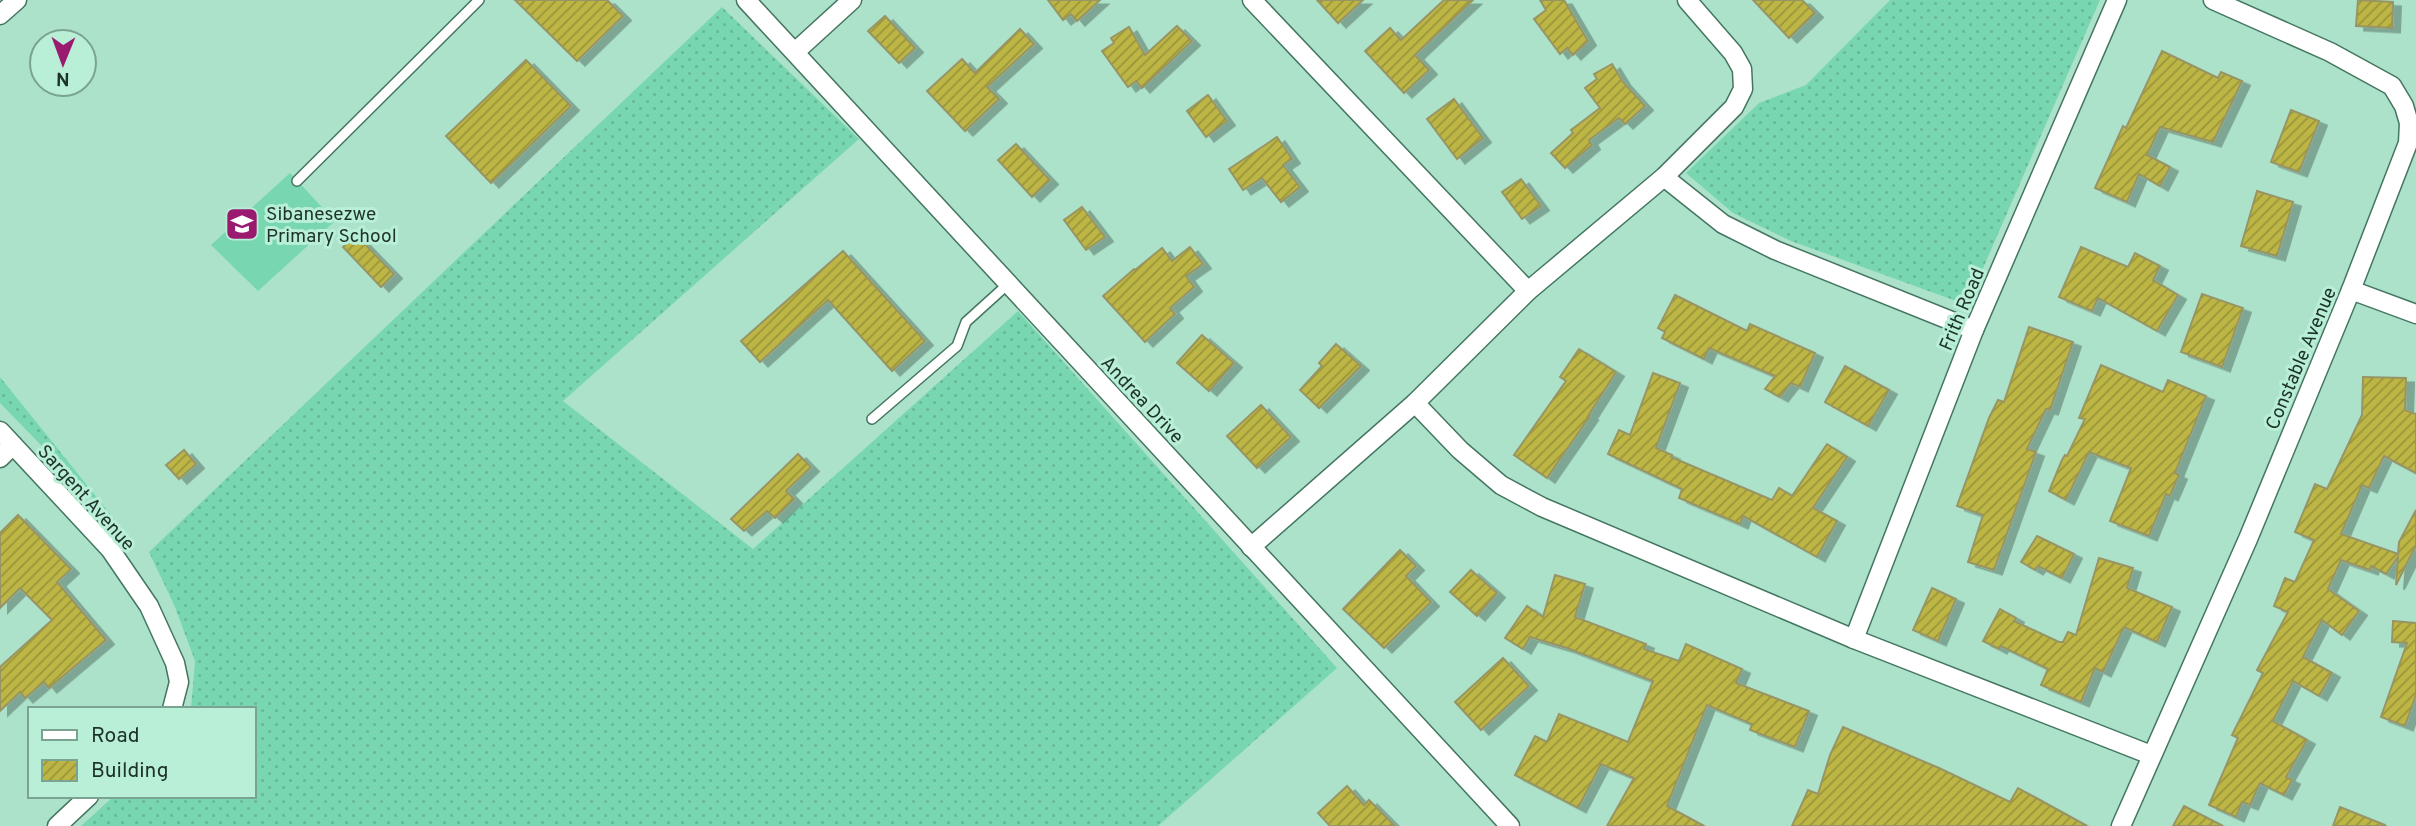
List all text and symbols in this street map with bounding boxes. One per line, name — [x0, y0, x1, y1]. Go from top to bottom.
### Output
north arrow — [28, 28, 98, 98]
text: N — [56, 66, 70, 90]
place label: Sibanesezwe Primary School — [266, 203, 397, 249]
school or university icon: Sibanesezwe Primary School — [223, 205, 261, 243]
street label: Frith Road — [1935, 265, 1991, 355]
street label: Constable Avenue — [2261, 284, 2343, 434]
street label: Andrea Drive — [1095, 352, 1188, 449]
street label: Sargent Avenue — [32, 440, 139, 556]
legend — [28, 707, 256, 798]
text: Road — [91, 723, 140, 750]
text: Building — [91, 758, 169, 785]

